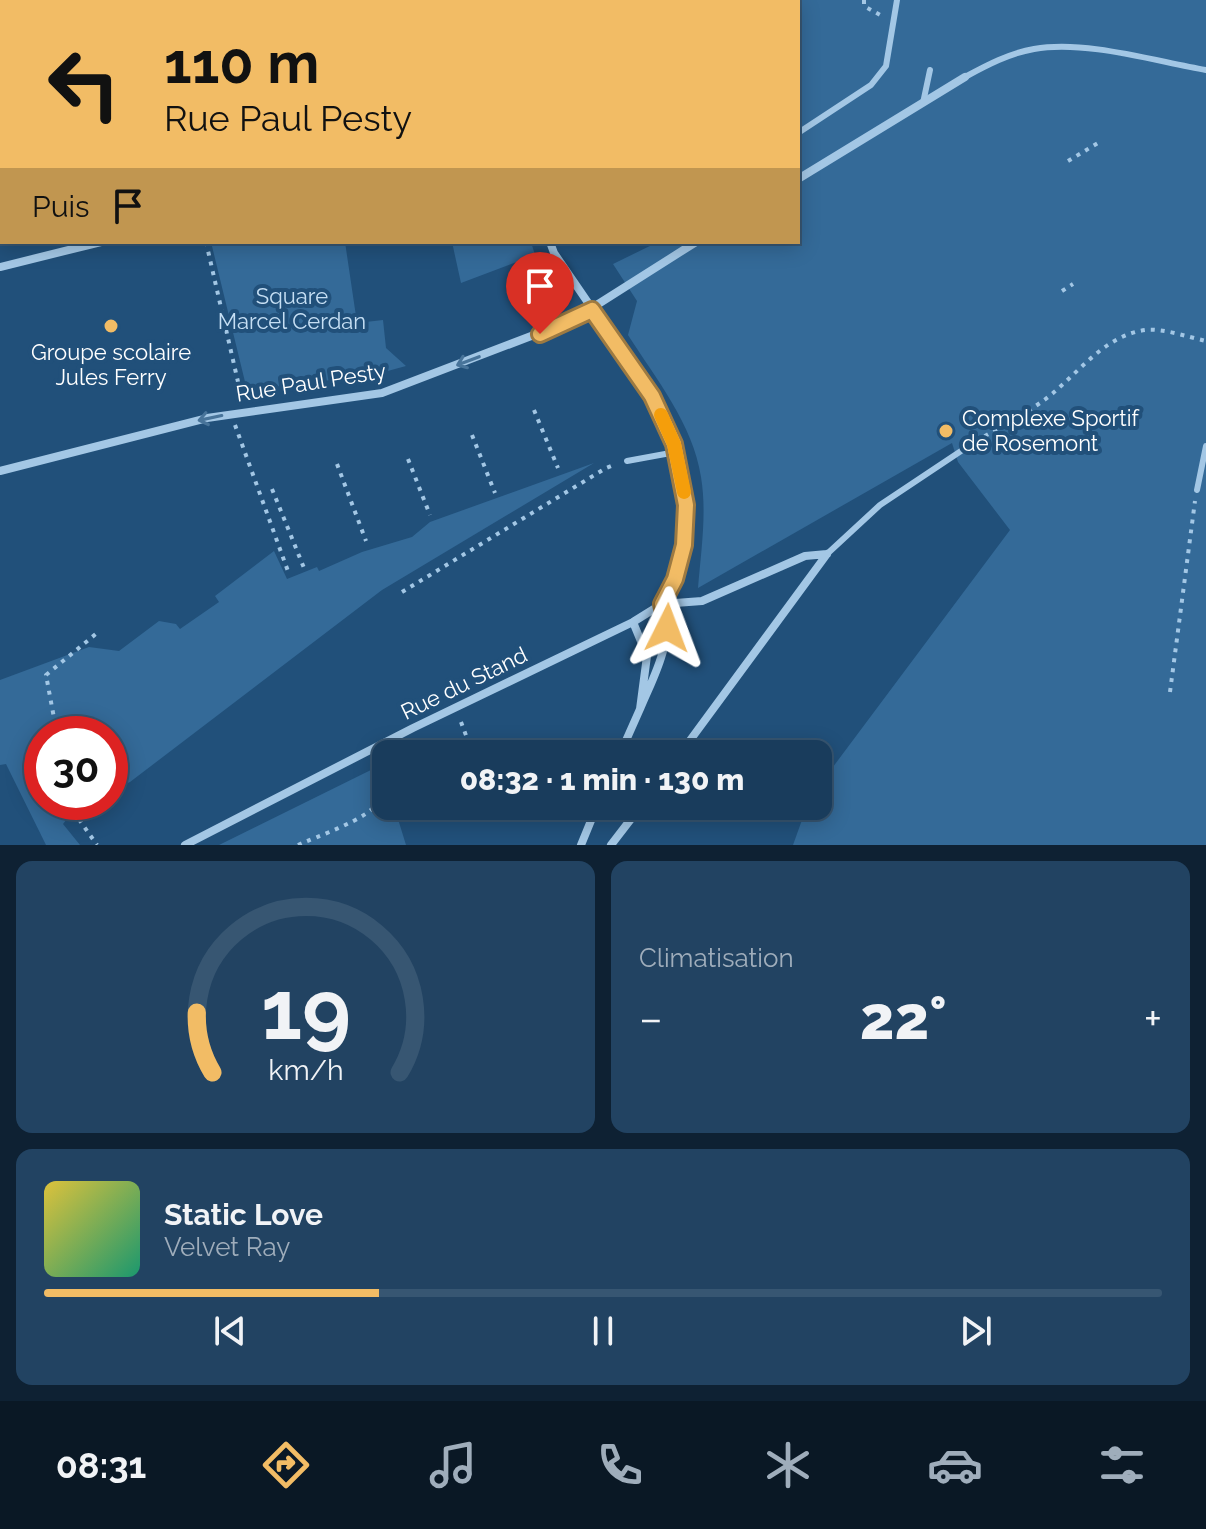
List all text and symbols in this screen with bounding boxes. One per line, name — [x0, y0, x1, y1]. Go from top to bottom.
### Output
text: 110 m — [164, 30, 319, 96]
icon: left — [32, 32, 136, 136]
text: Rue Paul Pesty — [164, 97, 412, 139]
icon: arrive — [106, 184, 150, 228]
text: Puis — [32, 189, 90, 224]
pin — [506, 252, 574, 334]
icon: arrive — [518, 264, 562, 308]
park label: Square Marcel Cerdan — [218, 283, 366, 334]
marker: Groupe scolaire Jules Ferry — [102, 317, 120, 335]
place label: Groupe scolaire Jules Ferry — [31, 339, 191, 390]
one-way arrow — [456, 355, 481, 369]
street label: Rue Paul Pesty — [234, 357, 388, 407]
place label: Complexe Sportif de Rosemont — [962, 405, 1139, 456]
one-way arrow — [198, 411, 223, 426]
marker: Complexe Sportif de Rosemont — [937, 422, 955, 440]
position arrow — [625, 586, 709, 670]
street label: Rue du Stand — [397, 641, 531, 725]
speed limit sign: 30 — [24, 716, 128, 820]
text: 08:32 · 1 min · 130 m — [460, 762, 744, 797]
text: Climatisation — [639, 943, 794, 973]
text: 19 — [260, 961, 351, 1058]
text: 22° — [860, 983, 947, 1053]
text: − — [639, 993, 663, 1044]
text: + — [1144, 993, 1162, 1044]
text: km/h — [268, 1053, 343, 1087]
text: Static Love — [164, 1197, 323, 1232]
text: Velvet Ray — [164, 1232, 290, 1262]
icon: previous — [208, 1309, 252, 1353]
icon: pause — [581, 1309, 625, 1353]
icon: next — [954, 1309, 998, 1353]
icon: directions — [258, 1437, 314, 1493]
icon: music — [425, 1437, 481, 1493]
icon: phone — [592, 1437, 648, 1493]
icon: climate — [760, 1437, 816, 1493]
icon: car — [927, 1437, 983, 1493]
icon: filters — [1094, 1437, 1150, 1493]
text: 08:31 — [56, 1444, 146, 1486]

